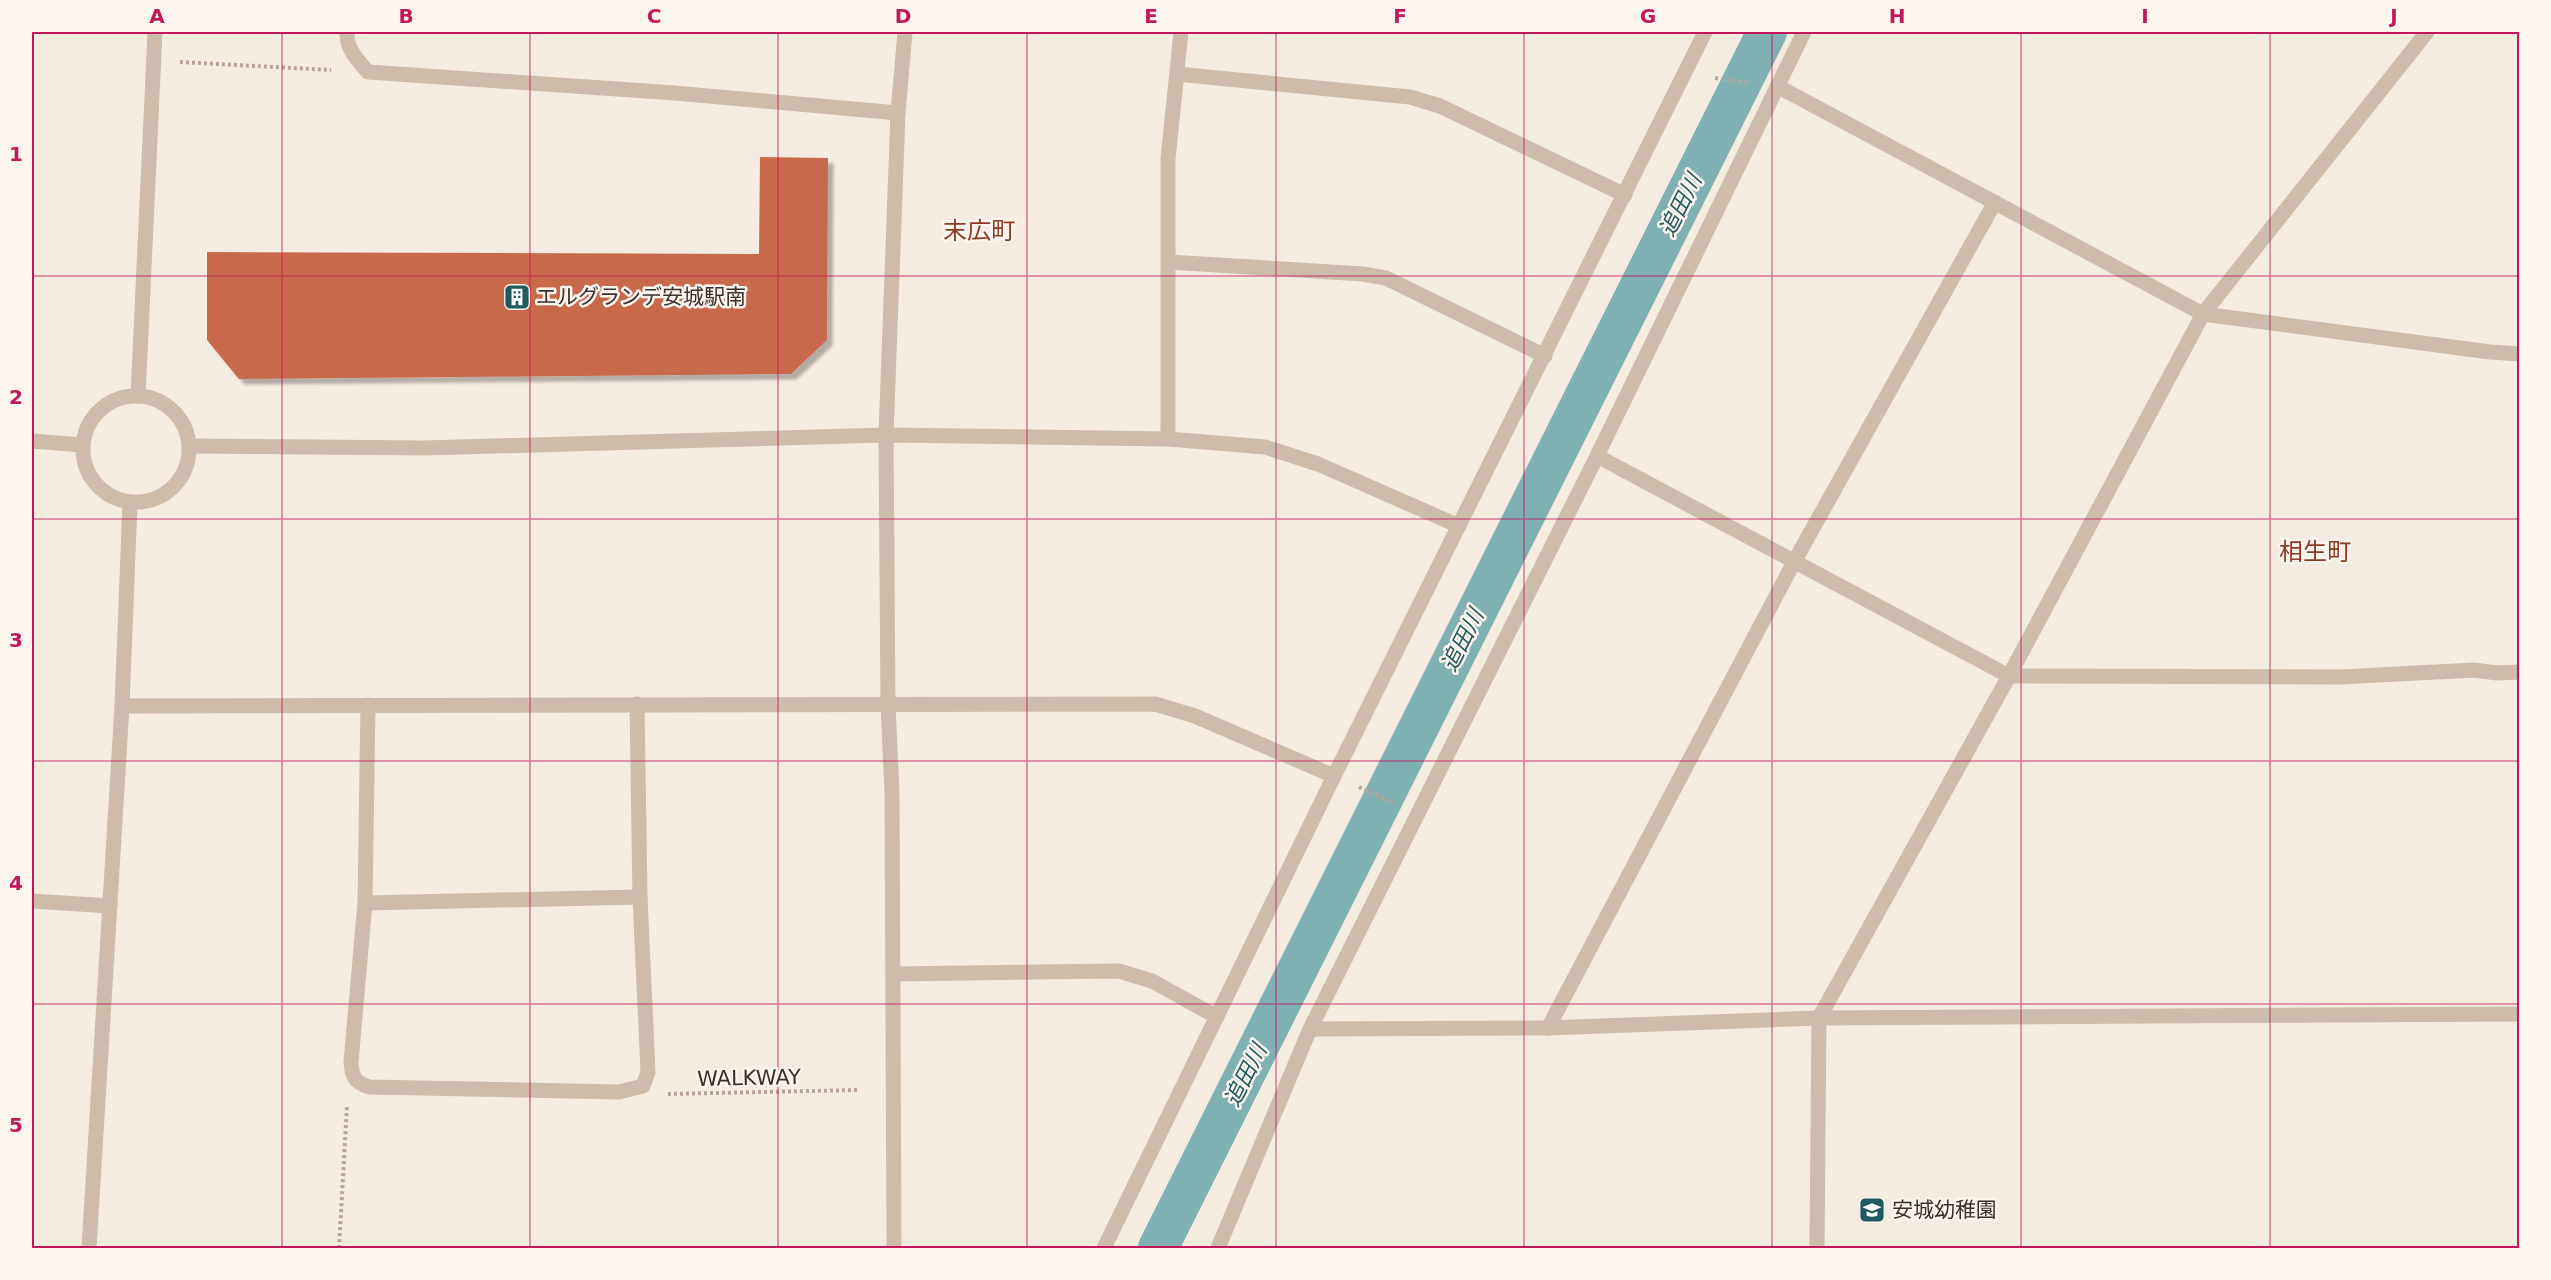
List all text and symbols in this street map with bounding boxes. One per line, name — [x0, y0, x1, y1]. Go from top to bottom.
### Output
text: A — [149, 4, 165, 28]
text: B — [398, 4, 414, 28]
text: C — [647, 4, 661, 28]
text: D — [895, 4, 911, 28]
text: E — [1144, 4, 1158, 28]
text: F — [1393, 4, 1407, 28]
text: G — [1640, 4, 1656, 28]
text: H — [1889, 4, 1905, 28]
text: I — [2141, 4, 2149, 28]
text: J — [2388, 4, 2398, 28]
text: 1 — [9, 142, 23, 166]
water label: 追田川 — [1654, 168, 1707, 240]
district label: 末広町 — [943, 217, 1015, 245]
building icon: エルグランデ安城駅南 — [502, 282, 532, 312]
place label: エルグランデ安城駅南 — [536, 285, 746, 309]
text: 2 — [9, 385, 23, 409]
district label: 相生町 — [2279, 538, 2351, 566]
water label: 追田川 — [1436, 603, 1489, 675]
text: 3 — [9, 628, 23, 652]
text: 4 — [9, 871, 23, 895]
water label: 追田川 — [1219, 1038, 1272, 1110]
street label: WALKWAY — [697, 1065, 801, 1091]
text: 5 — [9, 1113, 23, 1137]
school or university icon: 安城幼稚園 — [1857, 1195, 1887, 1225]
place label: 安城幼稚園 — [1892, 1198, 1997, 1222]

